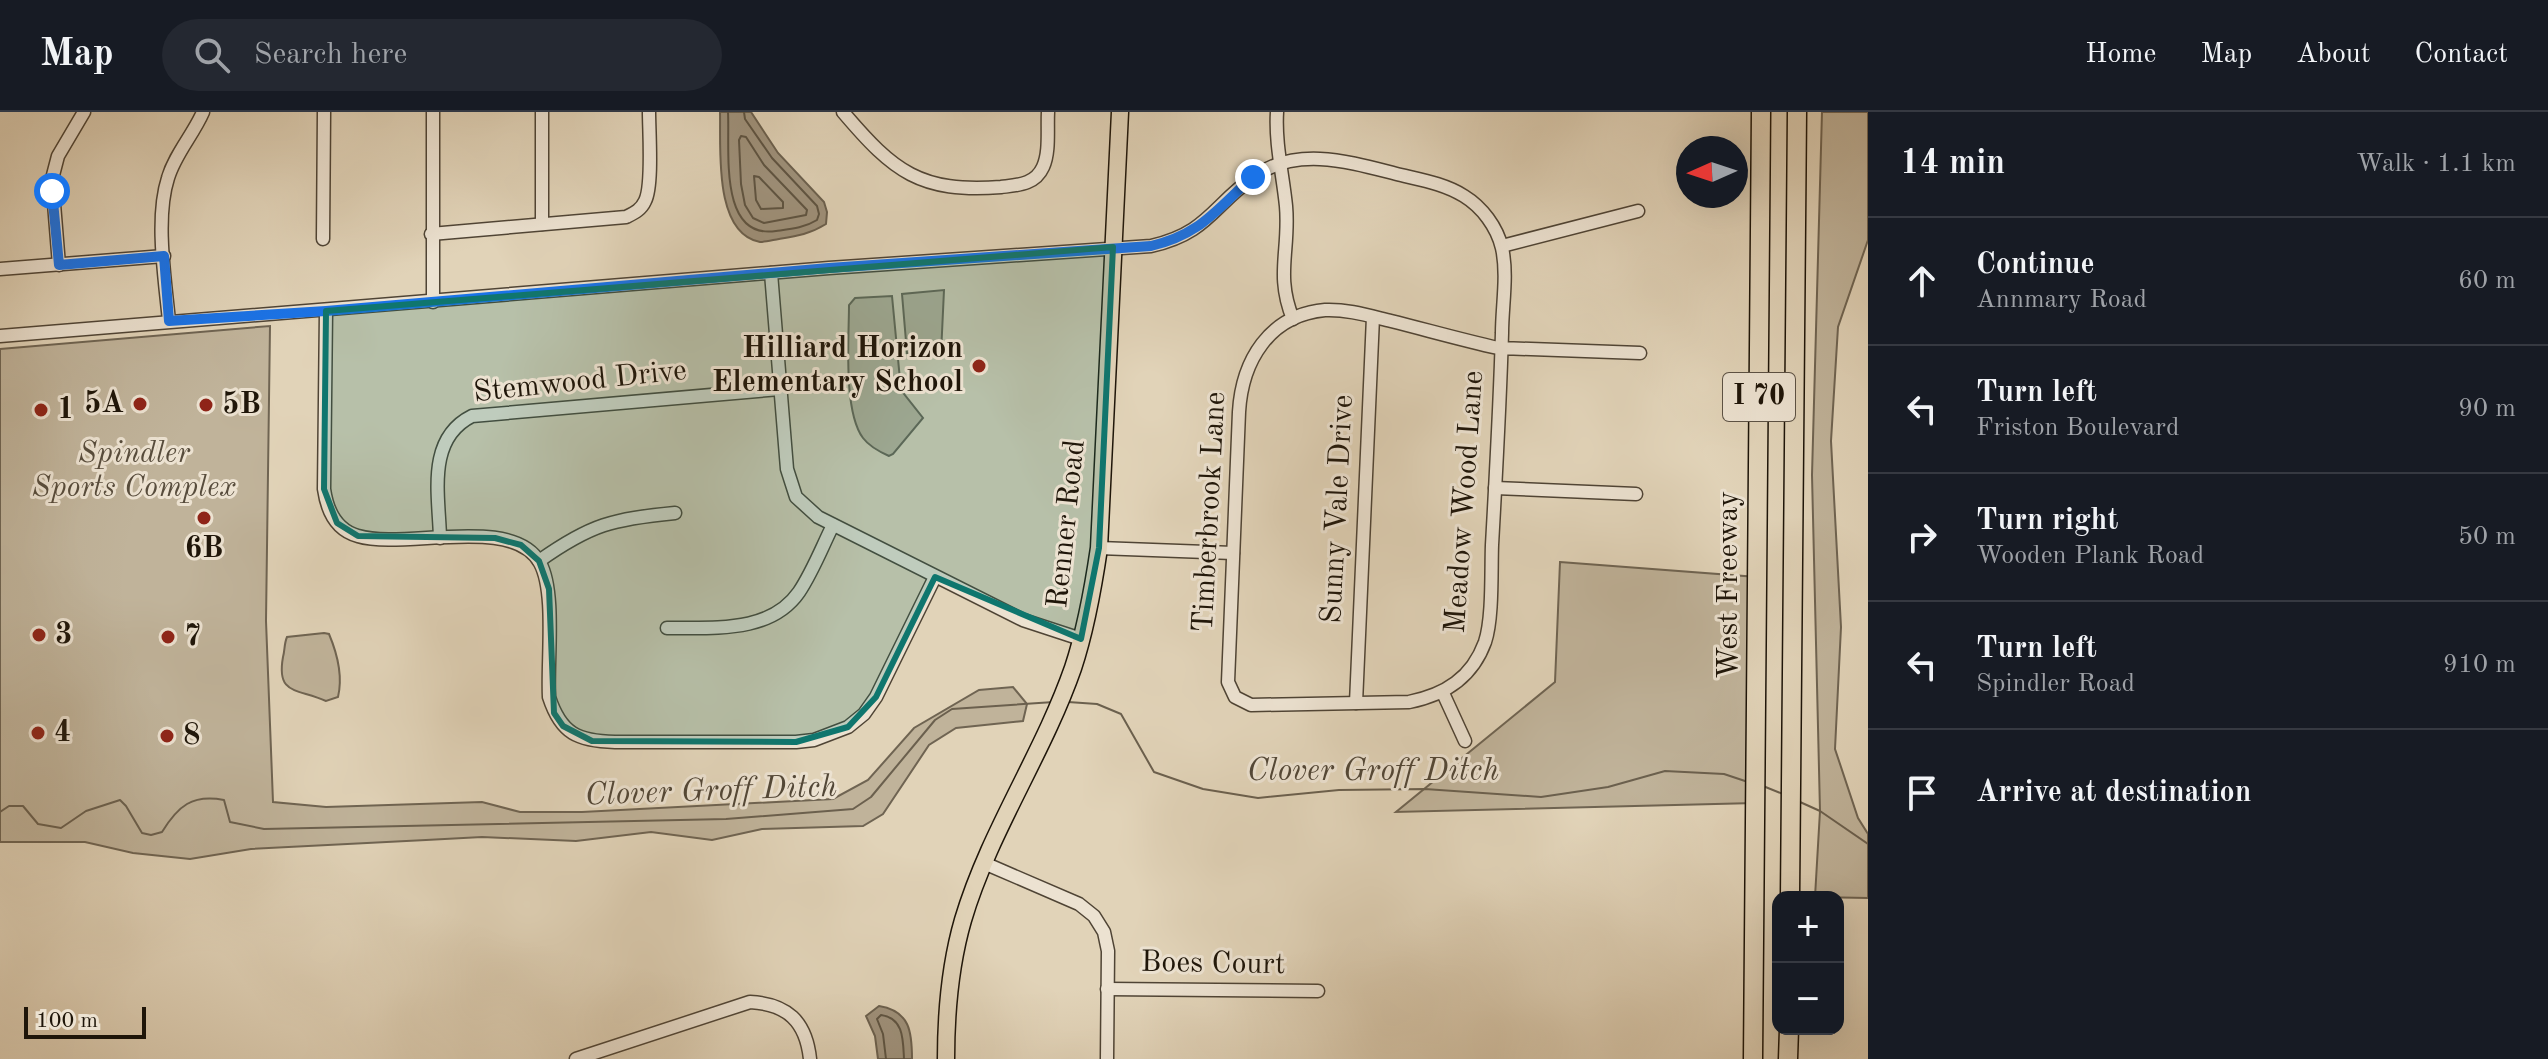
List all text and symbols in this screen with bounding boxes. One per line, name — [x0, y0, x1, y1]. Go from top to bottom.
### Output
search box — [162, 19, 722, 91]
icon: search — [190, 33, 234, 77]
text: Map — [40, 36, 114, 74]
text: Search here — [254, 40, 407, 70]
text: Home — [2085, 41, 2156, 69]
text: Map — [2200, 41, 2252, 69]
text: About — [2296, 41, 2371, 69]
text: Contact — [2415, 41, 2508, 69]
north arrow — [1676, 136, 1748, 208]
text: 14 min — [1900, 147, 2005, 181]
text: Walk · 1.1 km — [2356, 151, 2516, 177]
route end — [1235, 159, 1271, 195]
route start — [34, 173, 70, 209]
text: Continue — [1976, 250, 2095, 280]
icon: ahead — [1900, 259, 1944, 303]
text: 60 m — [2458, 268, 2516, 294]
text: Annmary Road — [1976, 287, 2147, 313]
place label: Hilliard Horizon Elementary School — [712, 334, 963, 398]
street label: Stemwood Drive — [472, 356, 688, 408]
marker: Hilliard Horizon Elementary School — [970, 357, 988, 375]
street label: Meadow Wood Lane — [1441, 370, 1489, 634]
road number: I 70 — [1723, 373, 1795, 421]
text: Turn left — [1976, 378, 2097, 408]
icon: left — [1900, 387, 1944, 431]
place label: 5A — [84, 389, 124, 419]
place label: 5B — [222, 390, 261, 420]
street label: Timberbrook Lane — [1189, 391, 1231, 633]
street label: Sunny Vale Drive — [1317, 394, 1359, 624]
place label: 1 — [57, 395, 74, 425]
marker: 5A — [131, 395, 149, 413]
marker: 5B — [197, 396, 215, 414]
text: 90 m — [2458, 396, 2516, 422]
marker: 1 — [32, 401, 50, 419]
text: Friston Boulevard — [1976, 415, 2180, 441]
street label: Renner Road — [1043, 438, 1091, 610]
park label: Spindler Sports Complex — [32, 439, 236, 503]
street label: West Freeway — [1714, 491, 1744, 679]
text: Turn right — [1976, 506, 2118, 536]
marker: 6B — [195, 509, 213, 527]
icon: right — [1900, 515, 1944, 559]
text: 50 m — [2458, 524, 2516, 550]
place label: 6B — [185, 534, 223, 564]
text: Wooden Plank Road — [1976, 543, 2204, 569]
place label: 3 — [55, 620, 72, 650]
place label: 7 — [184, 622, 201, 652]
marker: 3 — [30, 626, 48, 644]
marker: 7 — [159, 628, 177, 646]
text: Turn left — [1976, 634, 2097, 664]
icon: left — [1900, 643, 1944, 687]
text: 910 m — [2443, 652, 2516, 678]
text: Spindler Road — [1976, 671, 2135, 697]
place label: 4 — [54, 718, 71, 748]
place label: 8 — [183, 721, 200, 751]
marker: 4 — [29, 724, 47, 742]
marker: 8 — [158, 727, 176, 745]
water label: Clover Groff Ditch — [1247, 756, 1499, 788]
icon: arrive — [1900, 771, 1944, 815]
water label: Clover Groff Ditch — [584, 772, 838, 812]
text: Arrive at destination — [1976, 778, 2251, 808]
map controls — [1772, 891, 1844, 1035]
button: + — [1772, 891, 1844, 963]
street label: Boes Court — [1140, 948, 1286, 980]
button: − — [1772, 963, 1844, 1035]
scale bar — [24, 1003, 146, 1039]
text: 100 m — [36, 1010, 98, 1032]

